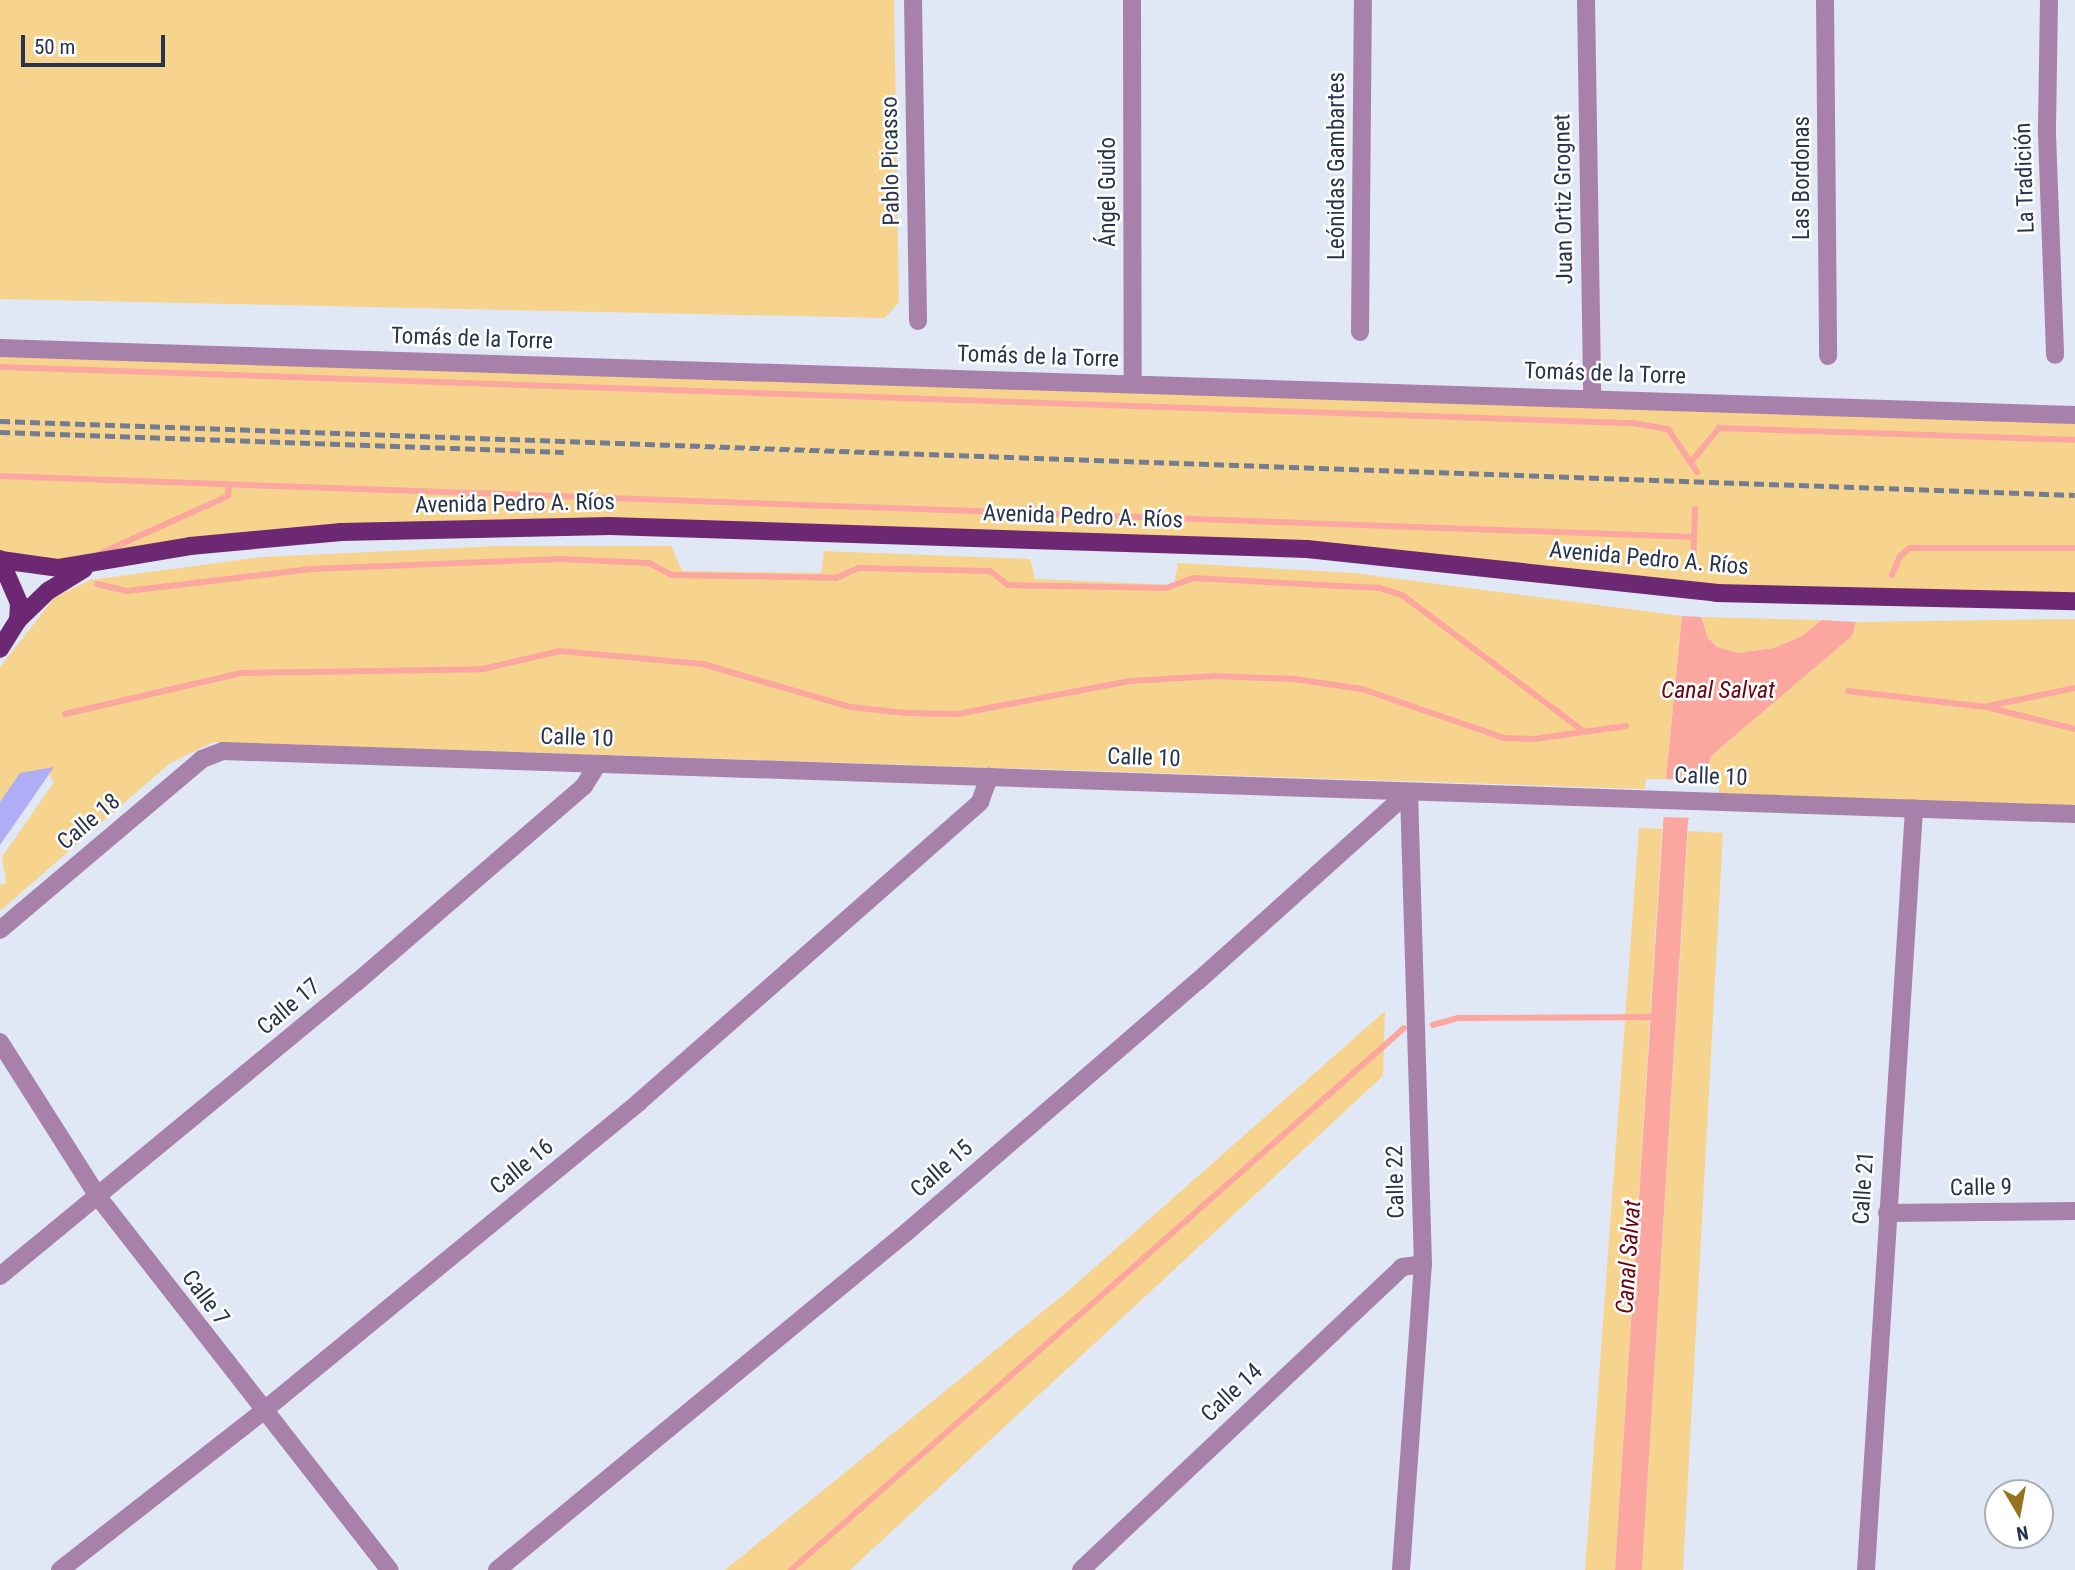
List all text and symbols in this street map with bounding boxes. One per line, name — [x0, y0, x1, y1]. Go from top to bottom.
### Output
scale bar — [24, 21, 168, 65]
text: 50 m — [34, 35, 75, 59]
street label: Leónidas Gambartes — [1323, 72, 1351, 260]
street label: Pablo Picasso — [876, 96, 906, 226]
street label: Juan Ortiz Grognet — [1549, 114, 1579, 284]
street label: Las Bordonas — [1788, 116, 1816, 240]
street label: La Tradición — [2009, 122, 2041, 234]
street label: Ángel Guido — [1094, 137, 1122, 247]
street label: Tomás de la Torre — [390, 322, 554, 356]
street label: Tomás de la Torre — [956, 340, 1120, 374]
street label: Tomás de la Torre — [1523, 357, 1687, 391]
street label: Avenida Pedro A. Ríos — [415, 488, 615, 520]
street label: Avenida Pedro A. Ríos — [983, 500, 1183, 534]
street label: Avenida Pedro A. Ríos — [1548, 537, 1750, 581]
water label: Canal Salvat — [1661, 677, 1775, 705]
street label: Calle 10 — [540, 723, 614, 753]
street label: Calle 10 — [1107, 743, 1181, 773]
street label: Calle 10 — [1674, 762, 1748, 792]
street label: Calle 18 — [52, 788, 126, 856]
street label: Calle 17 — [252, 973, 326, 1041]
street label: Calle 16 — [485, 1133, 559, 1201]
street label: Calle 15 — [905, 1135, 979, 1203]
street label: Calle 22 — [1382, 1145, 1410, 1219]
street label: Calle 21 — [1848, 1150, 1880, 1226]
street label: Calle 9 — [1950, 1174, 2012, 1202]
water label: Canal Salvat — [1611, 1199, 1647, 1315]
street label: Calle 7 — [175, 1265, 235, 1331]
street label: Calle 14 — [1196, 1358, 1268, 1428]
north arrow — [1984, 1479, 2054, 1549]
text: N — [2015, 1521, 2030, 1546]

